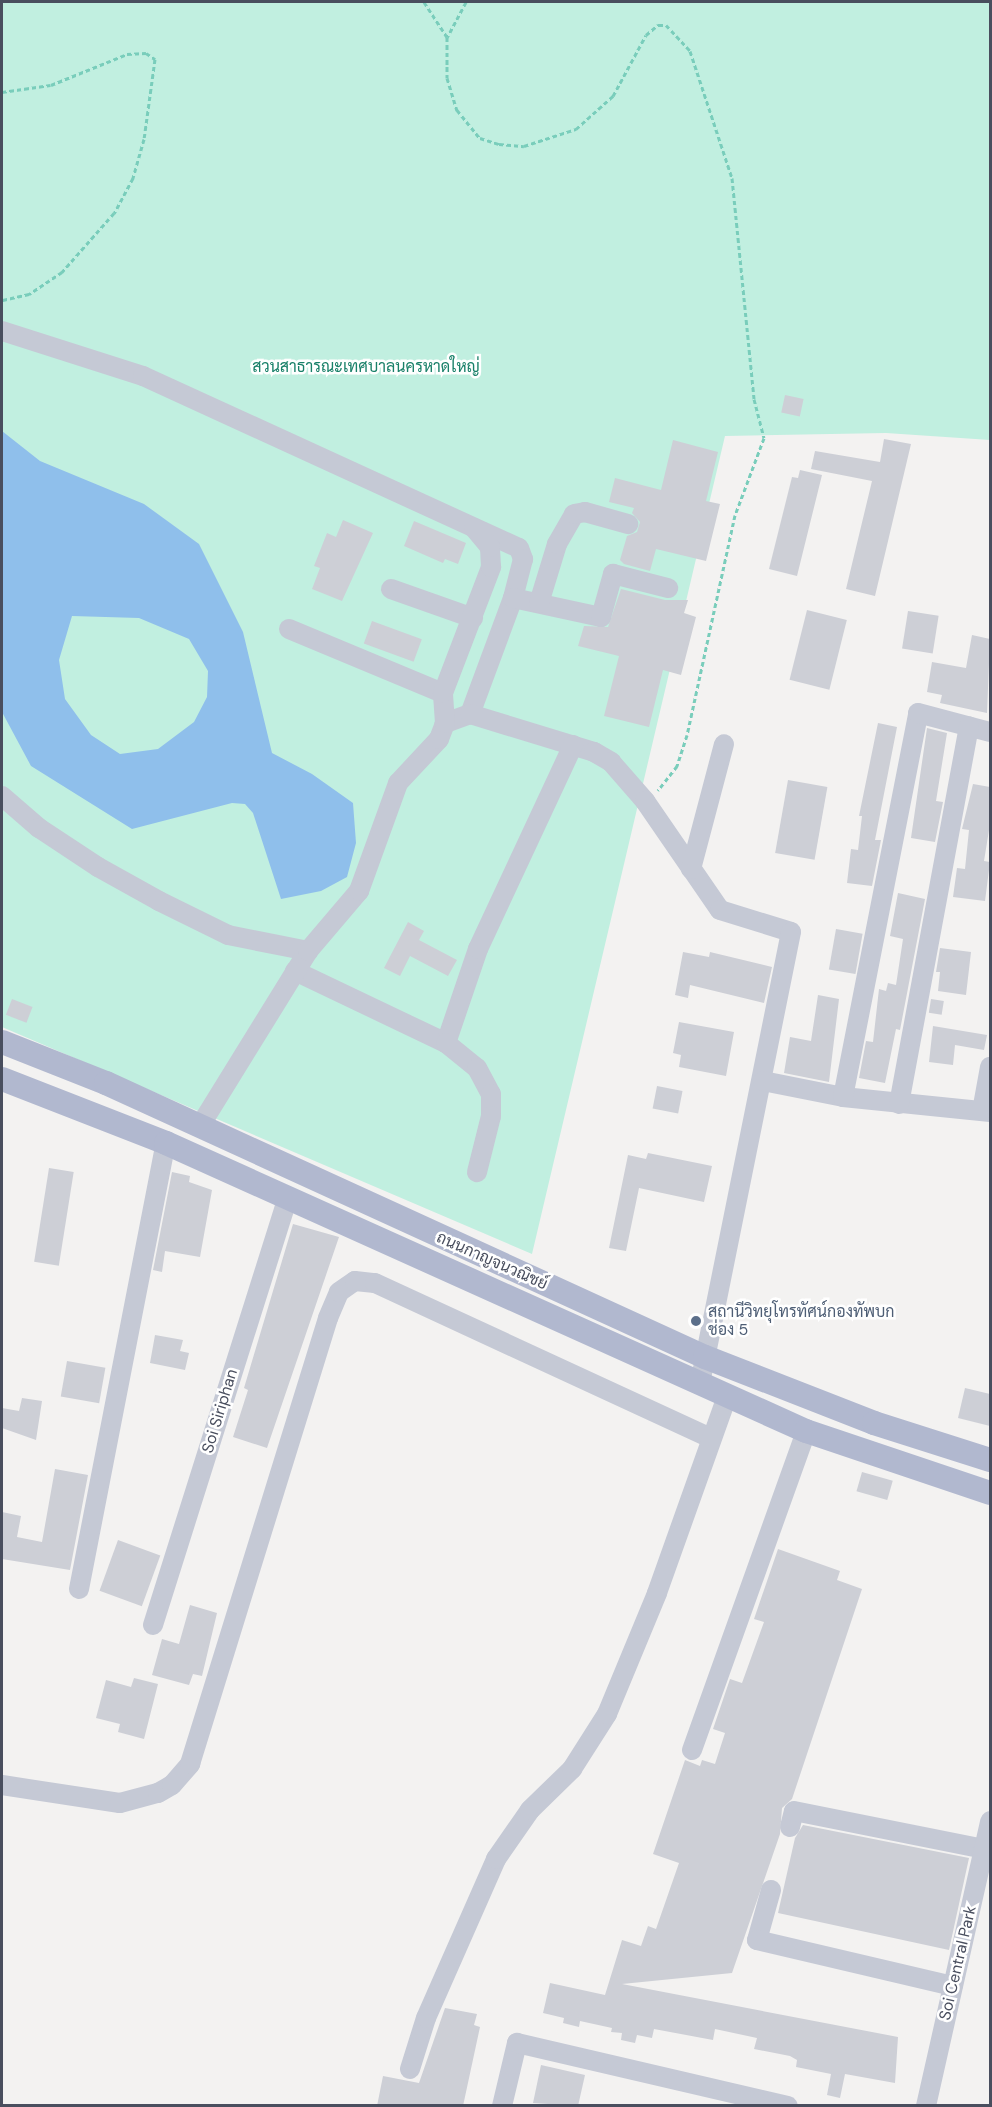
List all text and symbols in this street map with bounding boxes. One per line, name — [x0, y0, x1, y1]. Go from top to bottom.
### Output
park label: สวนสาธารณะเทศบาลนครหาดใหญ่ — [252, 357, 480, 377]
street label: ถนนกาญจนวณิชย์ — [434, 1228, 550, 1294]
place label: สถานีวิทยุโทรทัศน์กองทัพบก ช่อง 5 — [708, 1302, 894, 1340]
marker: สถานีวิทยุโทรทัศน์กองทัพบก ช่อง 5 — [689, 1314, 703, 1328]
street label: Soi Siriphan — [198, 1367, 242, 1455]
street label: Soi Central Park — [935, 1904, 981, 2022]

